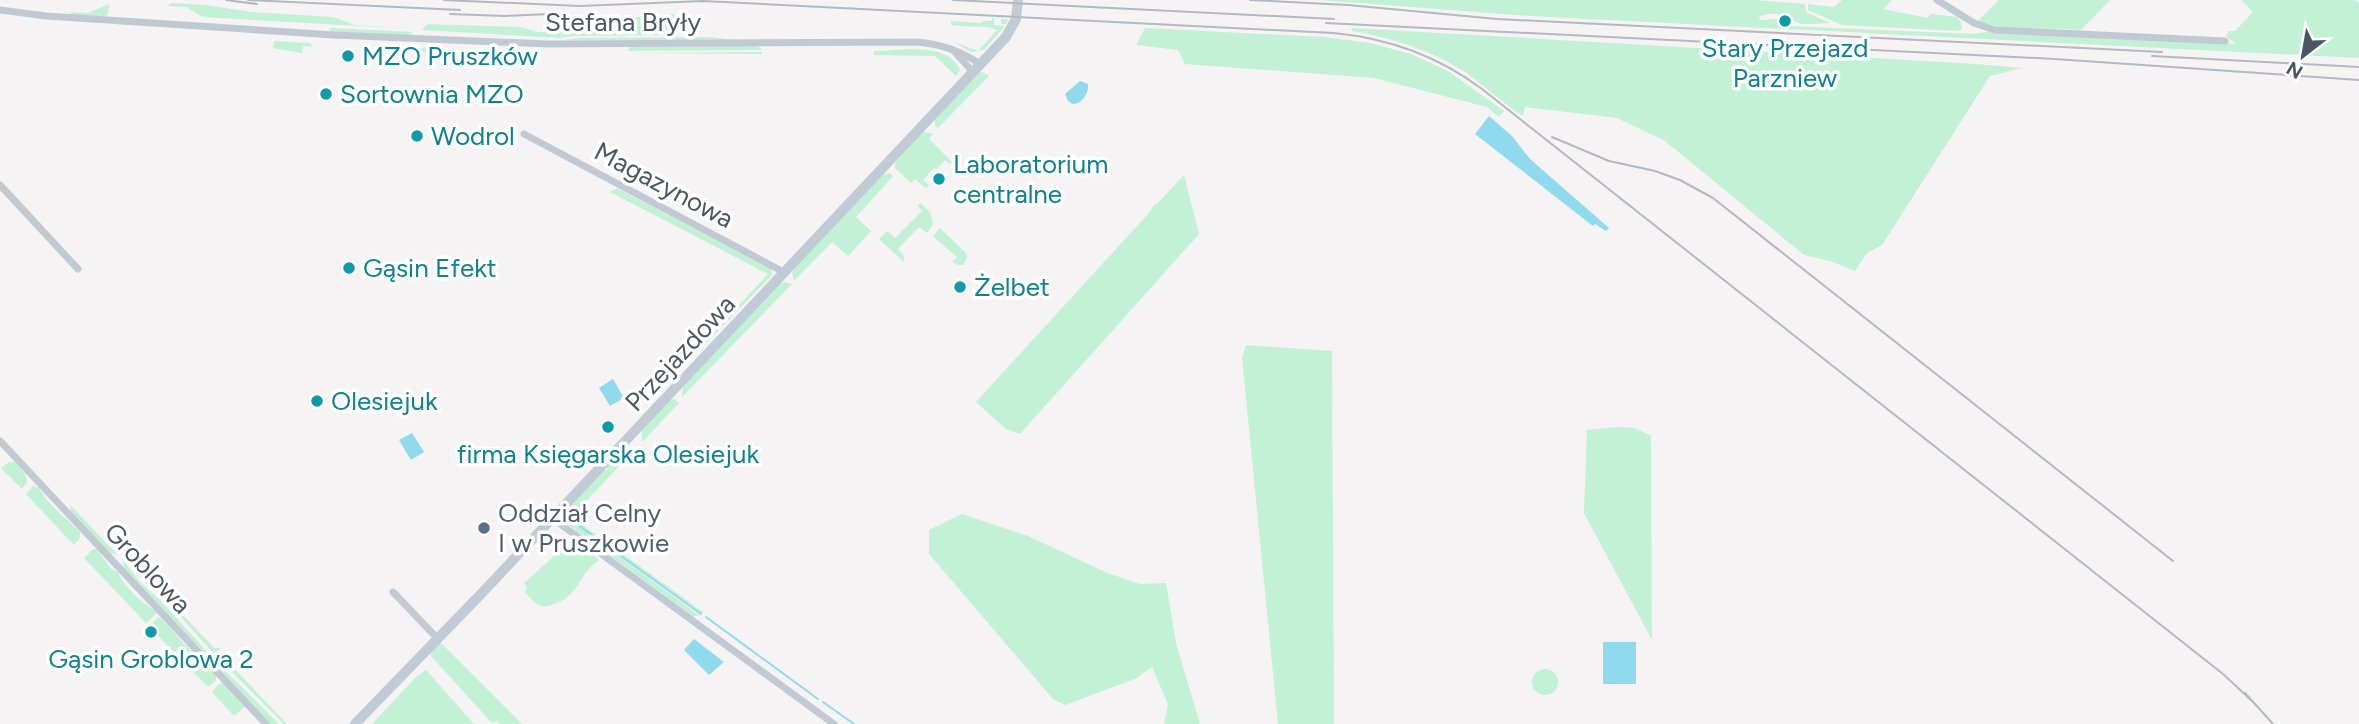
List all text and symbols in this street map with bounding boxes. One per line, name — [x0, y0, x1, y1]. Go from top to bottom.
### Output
street label: Stefana Bryły — [545, 6, 701, 38]
marker: Stary Przejazd Parzniew — [1777, 13, 1793, 29]
north arrow — [2268, 21, 2338, 91]
place label: Stary Przejazd Parzniew — [1702, 32, 1868, 94]
place label: MZO Pruszków — [362, 40, 538, 72]
marker: MZO Pruszków — [340, 48, 356, 64]
text: N — [2282, 57, 2307, 84]
place label: Sortownia MZO — [340, 78, 524, 110]
marker: Sortownia MZO — [318, 86, 334, 102]
place label: Wodrol — [431, 120, 515, 152]
marker: Wodrol — [409, 128, 425, 144]
street label: Magazynowa — [589, 135, 739, 235]
place label: Laboratorium centralne — [953, 148, 1108, 210]
marker: Laboratorium centralne — [931, 171, 947, 187]
place label: Gąsin Efekt — [363, 252, 497, 284]
marker: Gąsin Efekt — [341, 260, 357, 276]
place label: Żelbet — [974, 271, 1050, 303]
marker: Żelbet — [952, 279, 968, 295]
street label: Przejazdowa — [618, 288, 742, 418]
place label: Olesiejuk — [331, 385, 438, 417]
marker: Olesiejuk — [309, 393, 325, 409]
marker: firma Księgarska Olesiejuk — [600, 419, 616, 435]
place label: firma Księgarska Olesiejuk — [457, 438, 760, 470]
place label: Oddział Celny I w Pruszkowie — [498, 497, 669, 559]
street label: Groblowa — [98, 516, 198, 620]
marker: Oddział Celny I w Pruszkowie — [476, 520, 492, 536]
marker: Gąsin Groblowa 2 — [143, 624, 159, 640]
place label: Gąsin Groblowa 2 — [48, 643, 254, 675]

